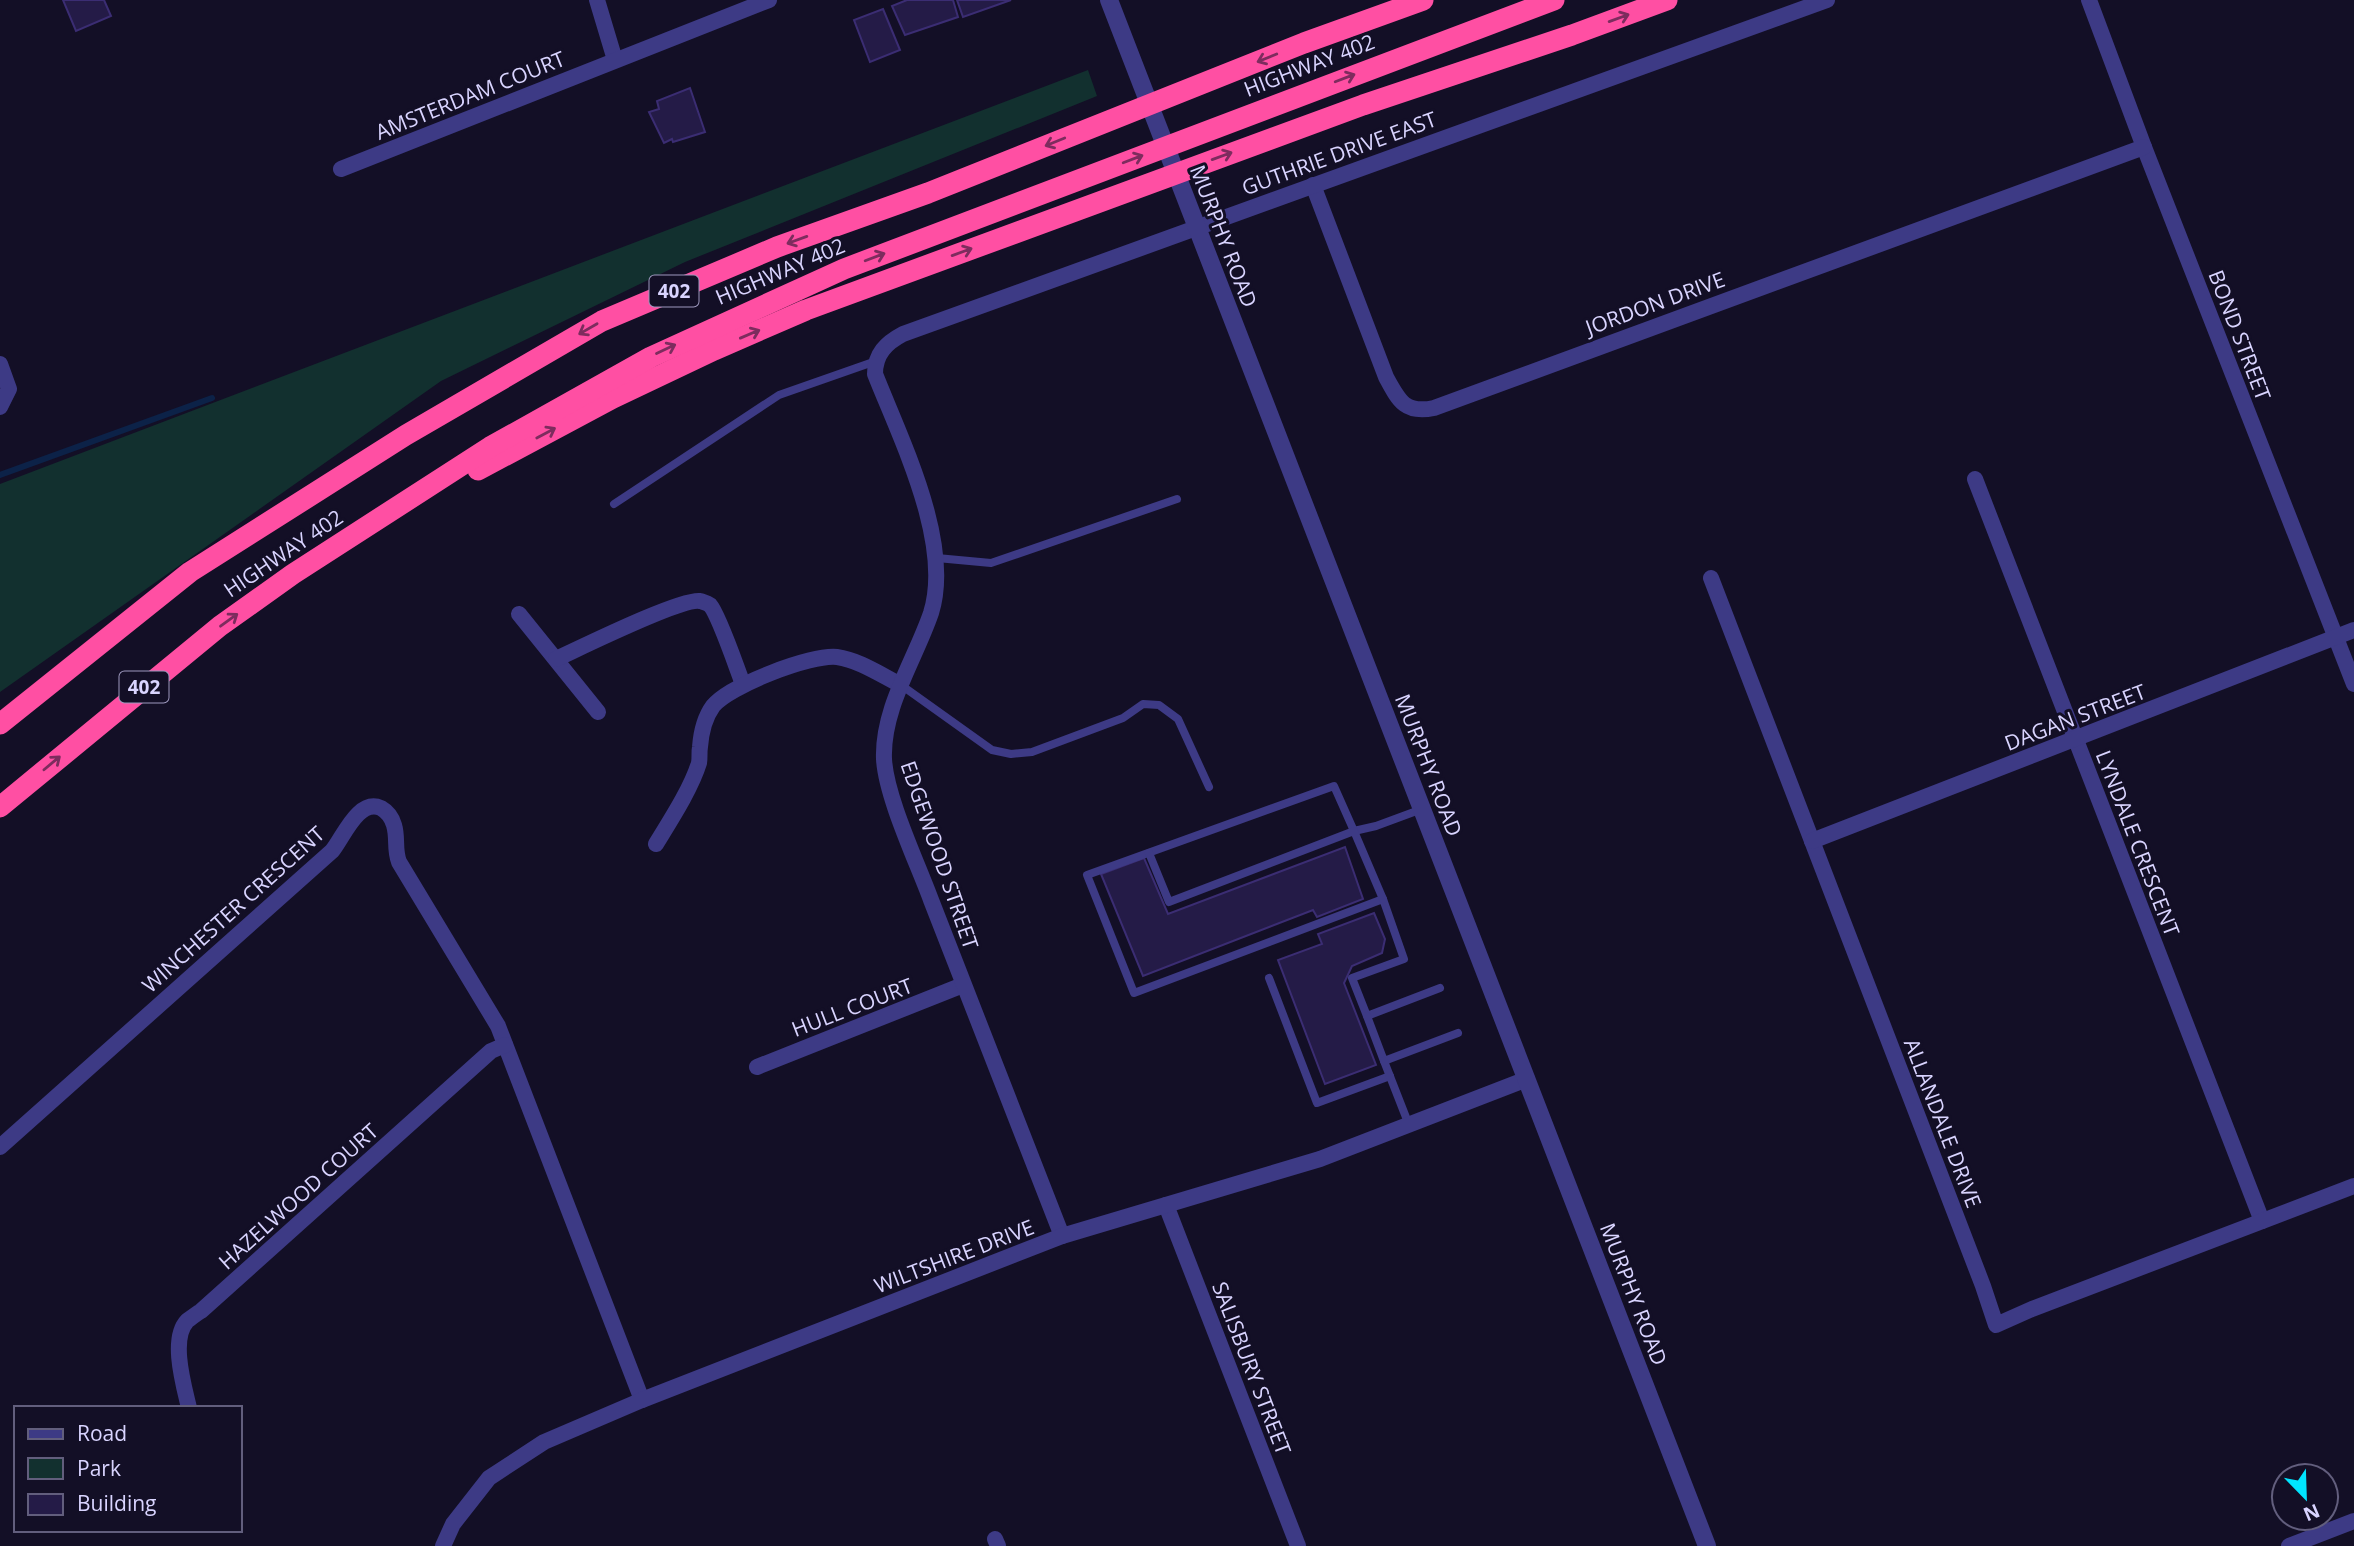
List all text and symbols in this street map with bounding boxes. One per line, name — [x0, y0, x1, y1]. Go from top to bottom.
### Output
one-way arrow — [1608, 10, 1630, 23]
street label: HIGHWAY 402 — [1240, 27, 1378, 103]
street label: AMSTERDAM COURT — [371, 44, 569, 146]
one-way arrow — [1256, 53, 1278, 66]
one-way arrow — [1334, 71, 1356, 83]
street label: GUTHRIE DRIVE EAST — [1238, 105, 1441, 201]
one-way arrow — [1045, 137, 1067, 150]
one-way arrow — [1210, 149, 1232, 162]
one-way arrow — [1121, 151, 1143, 164]
street label: MURPHY ROAD — [1184, 161, 1264, 311]
street label: HIGHWAY 402 — [711, 231, 849, 311]
one-way arrow — [786, 234, 808, 247]
one-way arrow — [951, 245, 973, 257]
one-way arrow — [863, 250, 885, 263]
street label: JORDON DRIVE — [1580, 265, 1728, 342]
street label: BOND STREET — [2202, 266, 2278, 405]
road number: 402 — [650, 276, 698, 306]
one-way arrow — [578, 323, 598, 337]
one-way arrow — [739, 327, 761, 340]
one-way arrow — [655, 342, 677, 355]
one-way arrow — [535, 426, 555, 440]
street label: HIGHWAY 402 — [218, 503, 348, 603]
one-way arrow — [219, 613, 238, 627]
road number: 402 — [120, 672, 168, 702]
street label: DAGAN STREET — [2000, 677, 2150, 757]
street label: MURPHY ROAD — [1389, 690, 1469, 840]
street label: LYNDALE CRESCENT — [2090, 746, 2186, 940]
one-way arrow — [43, 755, 61, 771]
street label: EDGEWOOD STREET — [895, 757, 986, 953]
street label: WINCHESTER CRESCENT — [136, 819, 330, 998]
street label: HULL COURT — [787, 971, 917, 1043]
street label: ALLANDALE DRIVE — [1898, 1034, 1988, 1212]
street label: HAZELWOOD COURT — [212, 1117, 384, 1275]
street label: WILTSHIRE DRIVE — [870, 1213, 1038, 1299]
street label: MURPHY ROAD — [1594, 1219, 1674, 1369]
street label: SALISBURY STREET — [1206, 1278, 1298, 1459]
legend — [14, 1406, 242, 1532]
text: Road — [77, 1419, 127, 1447]
text: Park — [77, 1454, 121, 1482]
north arrow — [2270, 1462, 2340, 1532]
text: Building — [77, 1489, 156, 1517]
text: N — [2299, 1498, 2324, 1528]

